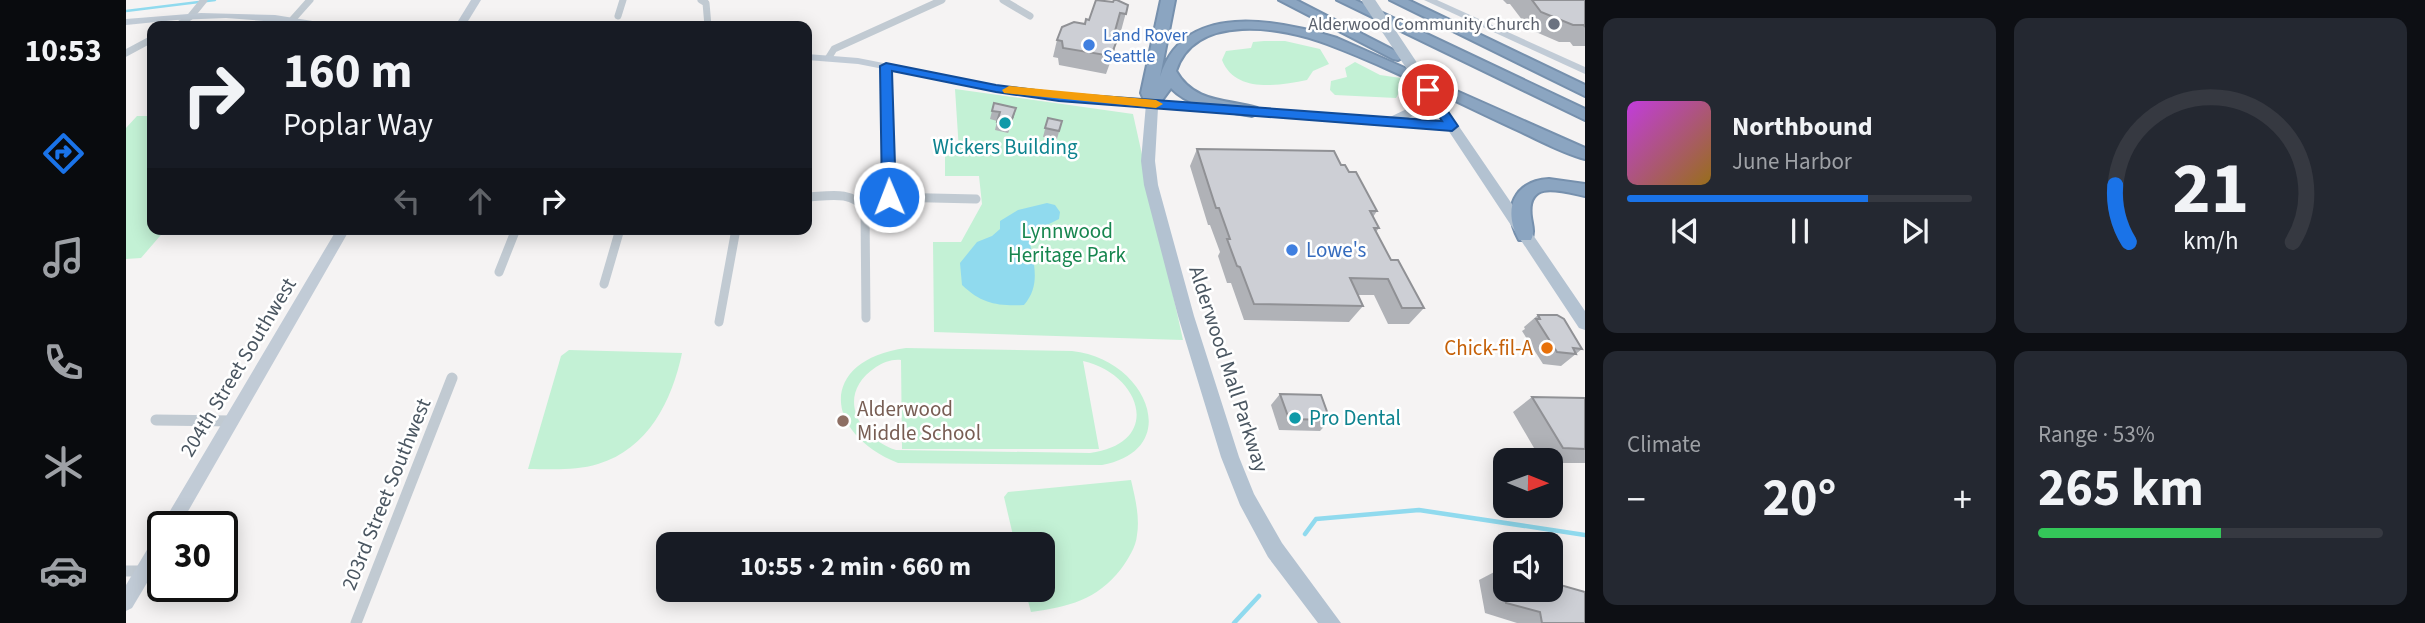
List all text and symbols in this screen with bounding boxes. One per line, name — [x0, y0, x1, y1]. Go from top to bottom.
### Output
place label: Alderwood Community Church — [1308, 12, 1540, 37]
marker: Alderwood Community Church — [1546, 16, 1562, 32]
place label: Land Rover Seattle — [1103, 23, 1188, 69]
text: 10:53 — [24, 28, 102, 74]
text: 160 m — [283, 37, 412, 107]
marker: Land Rover Seattle — [1081, 37, 1097, 53]
icon: right — [168, 49, 259, 140]
pin — [1398, 60, 1458, 120]
icon: arrive — [1409, 71, 1447, 109]
text: Poplar Way — [283, 102, 433, 148]
text: Northbound — [1732, 108, 1873, 145]
marker: Wickers Building — [997, 115, 1013, 131]
icon: directions — [39, 129, 88, 178]
place label: Wickers Building — [932, 132, 1078, 162]
text: 21 — [2172, 137, 2249, 241]
text: June Harbor — [1732, 145, 1852, 178]
position arrow — [852, 160, 926, 234]
icon: left — [388, 182, 426, 220]
icon: ahead — [461, 182, 499, 220]
icon: right — [534, 182, 572, 220]
icon: previous — [1666, 212, 1704, 250]
icon: pause — [1781, 212, 1819, 250]
icon: next — [1896, 212, 1934, 250]
park label: Lynnwood Heritage Park — [1008, 216, 1127, 270]
text: km/h — [2183, 223, 2238, 259]
icon: music — [39, 233, 88, 282]
place label: Lowe's — [1306, 235, 1367, 265]
marker: Lowe's — [1284, 242, 1300, 258]
street label: Alderwood Mall Parkway — [1181, 262, 1277, 476]
street label: 204th Street Southwest — [173, 272, 303, 462]
place label: Chick-fil-A — [1444, 333, 1534, 363]
icon: phone — [39, 338, 88, 387]
marker: Chick-fil-A — [1539, 340, 1555, 356]
street label: 203rd Street Southwest — [334, 394, 438, 594]
place label: Alderwood Middle School — [857, 394, 981, 448]
place label: Pro Dental — [1309, 403, 1401, 433]
marker: Pro Dental — [1287, 410, 1303, 426]
marker: Alderwood Middle School — [835, 413, 851, 429]
text: Range · 53% — [2038, 418, 2155, 451]
text: Climate — [1627, 428, 1701, 461]
icon: climate — [39, 442, 88, 491]
north arrow — [1493, 448, 1563, 518]
map controls — [1493, 448, 1563, 602]
text: 265 km — [2038, 452, 2204, 526]
text: 20° — [1763, 462, 1836, 536]
text: − — [1627, 473, 1646, 527]
text: + — [1953, 473, 1972, 527]
speed limit sign: 30 — [147, 511, 238, 602]
button: sound — [1493, 532, 1563, 602]
icon: car — [39, 546, 88, 595]
text: 10:55 · 2 min · 660 m — [740, 548, 971, 585]

